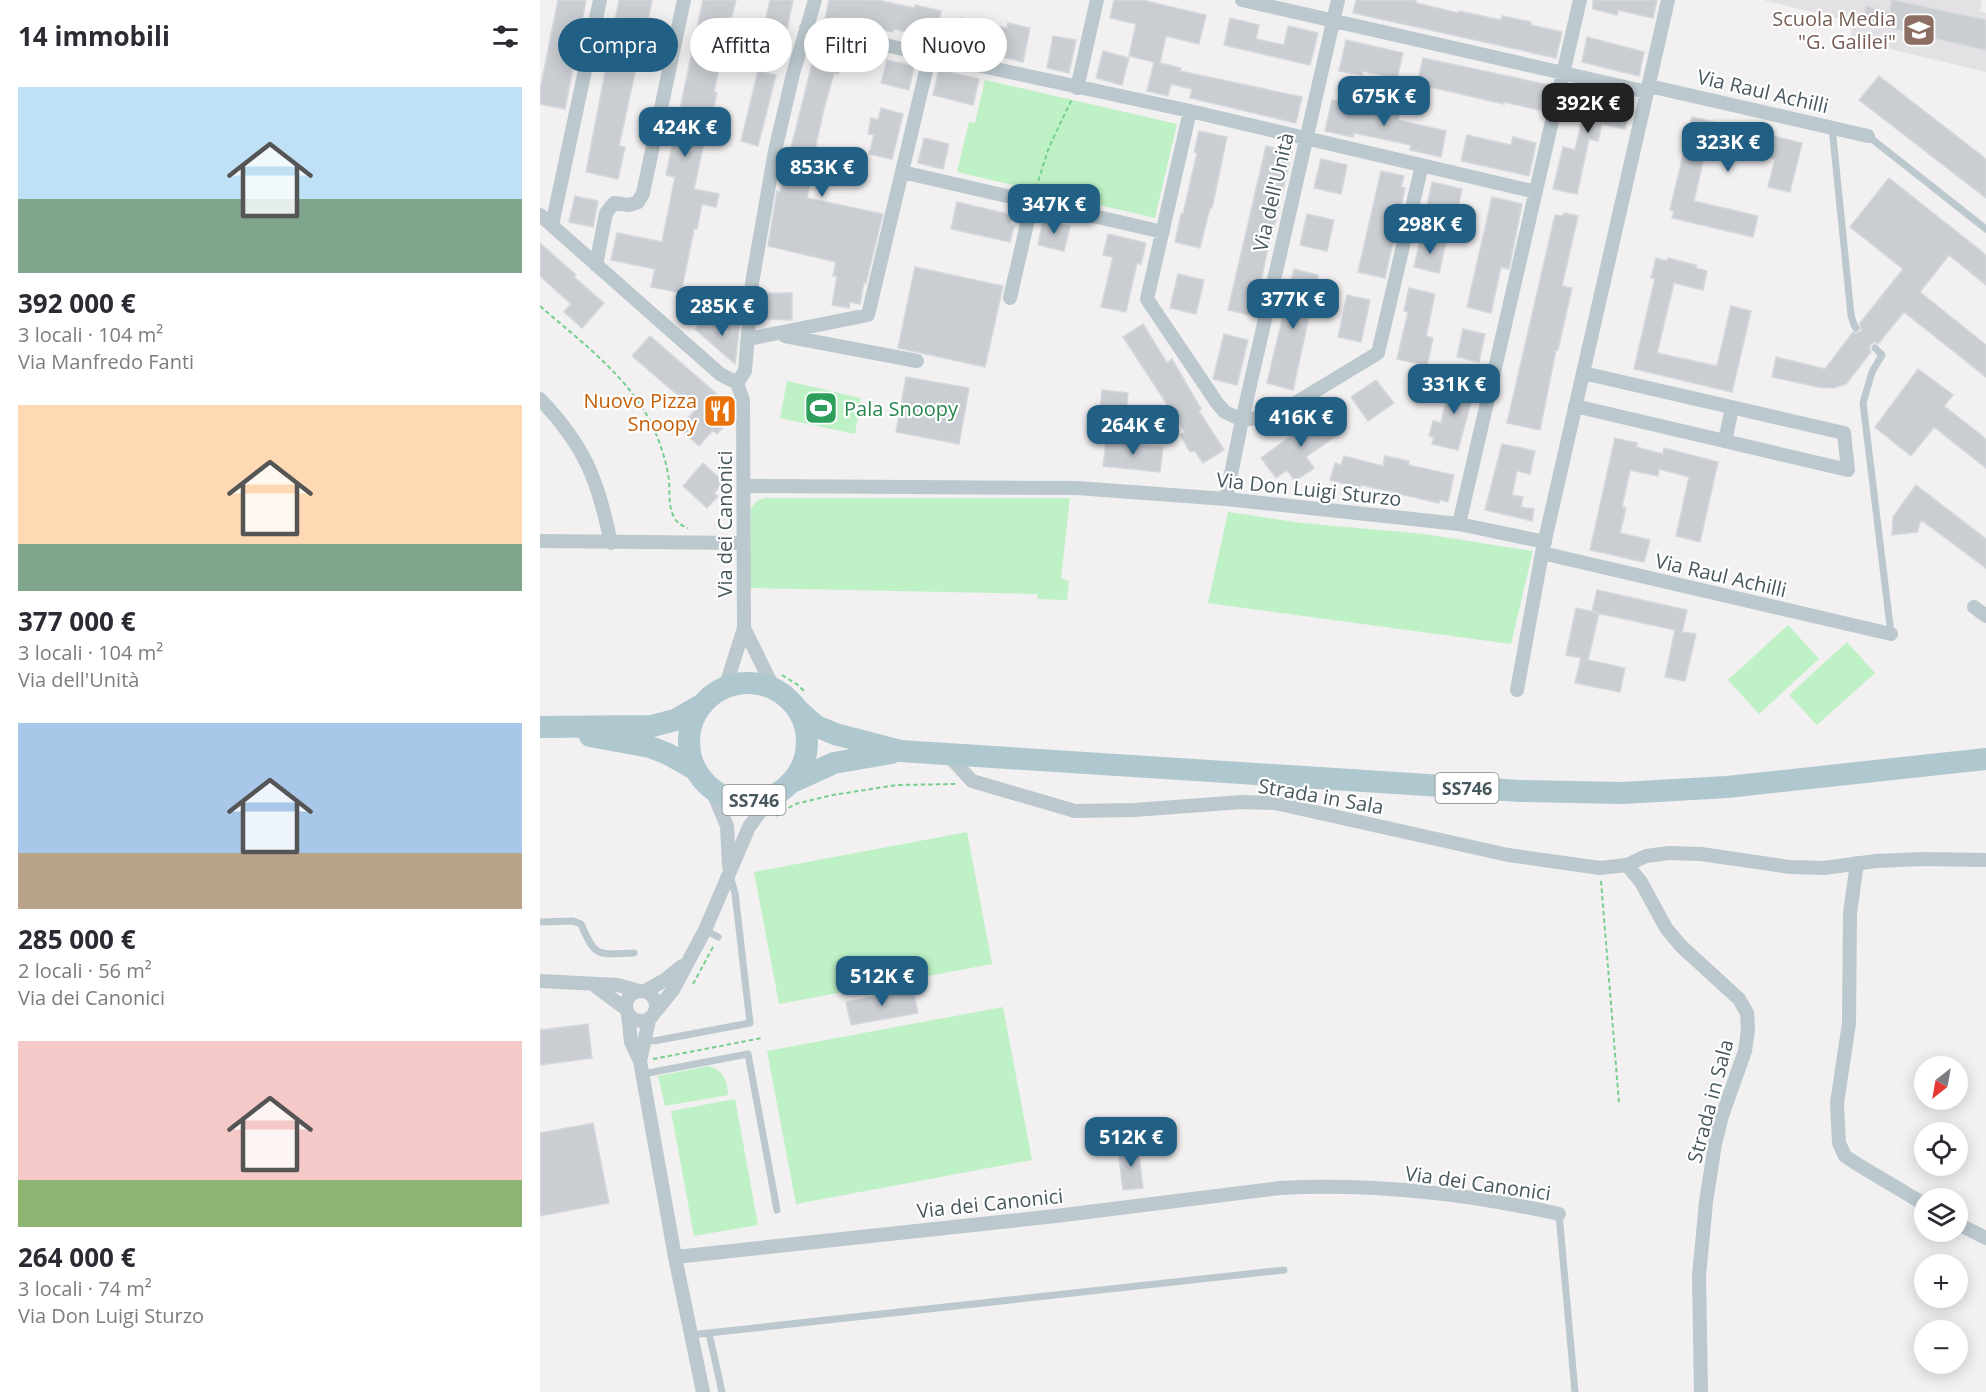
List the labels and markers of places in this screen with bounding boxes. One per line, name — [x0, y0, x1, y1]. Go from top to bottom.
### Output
place label: Scuola Media "G. Galilei" — [1772, 5, 1896, 55]
school or university icon: Scuola Media "G. Galilei" — [1901, 12, 1937, 48]
pin: 675K € — [1335, 76, 1433, 127]
pin: 392K € — [1539, 83, 1637, 134]
pin: 424K € — [636, 107, 734, 158]
pin: 323K € — [1679, 122, 1777, 173]
pin: 853K € — [773, 147, 871, 198]
pin: 347K € — [1005, 184, 1103, 235]
pin: 298K € — [1381, 204, 1479, 255]
pin: 377K € — [1244, 279, 1342, 330]
pin: 285K € — [673, 286, 771, 337]
pin: 331K € — [1405, 364, 1503, 415]
place label: Nuovo Pizza Snoopy — [583, 387, 698, 437]
sports icon: Pala Snoopy — [803, 390, 839, 426]
restaurant icon: Nuovo Pizza Snoopy — [702, 393, 738, 429]
place label: Pala Snoopy — [844, 395, 959, 422]
pin: 416K € — [1252, 397, 1350, 448]
pin: 264K € — [1084, 405, 1182, 456]
pin: 512K € — [833, 956, 931, 1007]
pin: 512K € — [1082, 1117, 1180, 1168]

